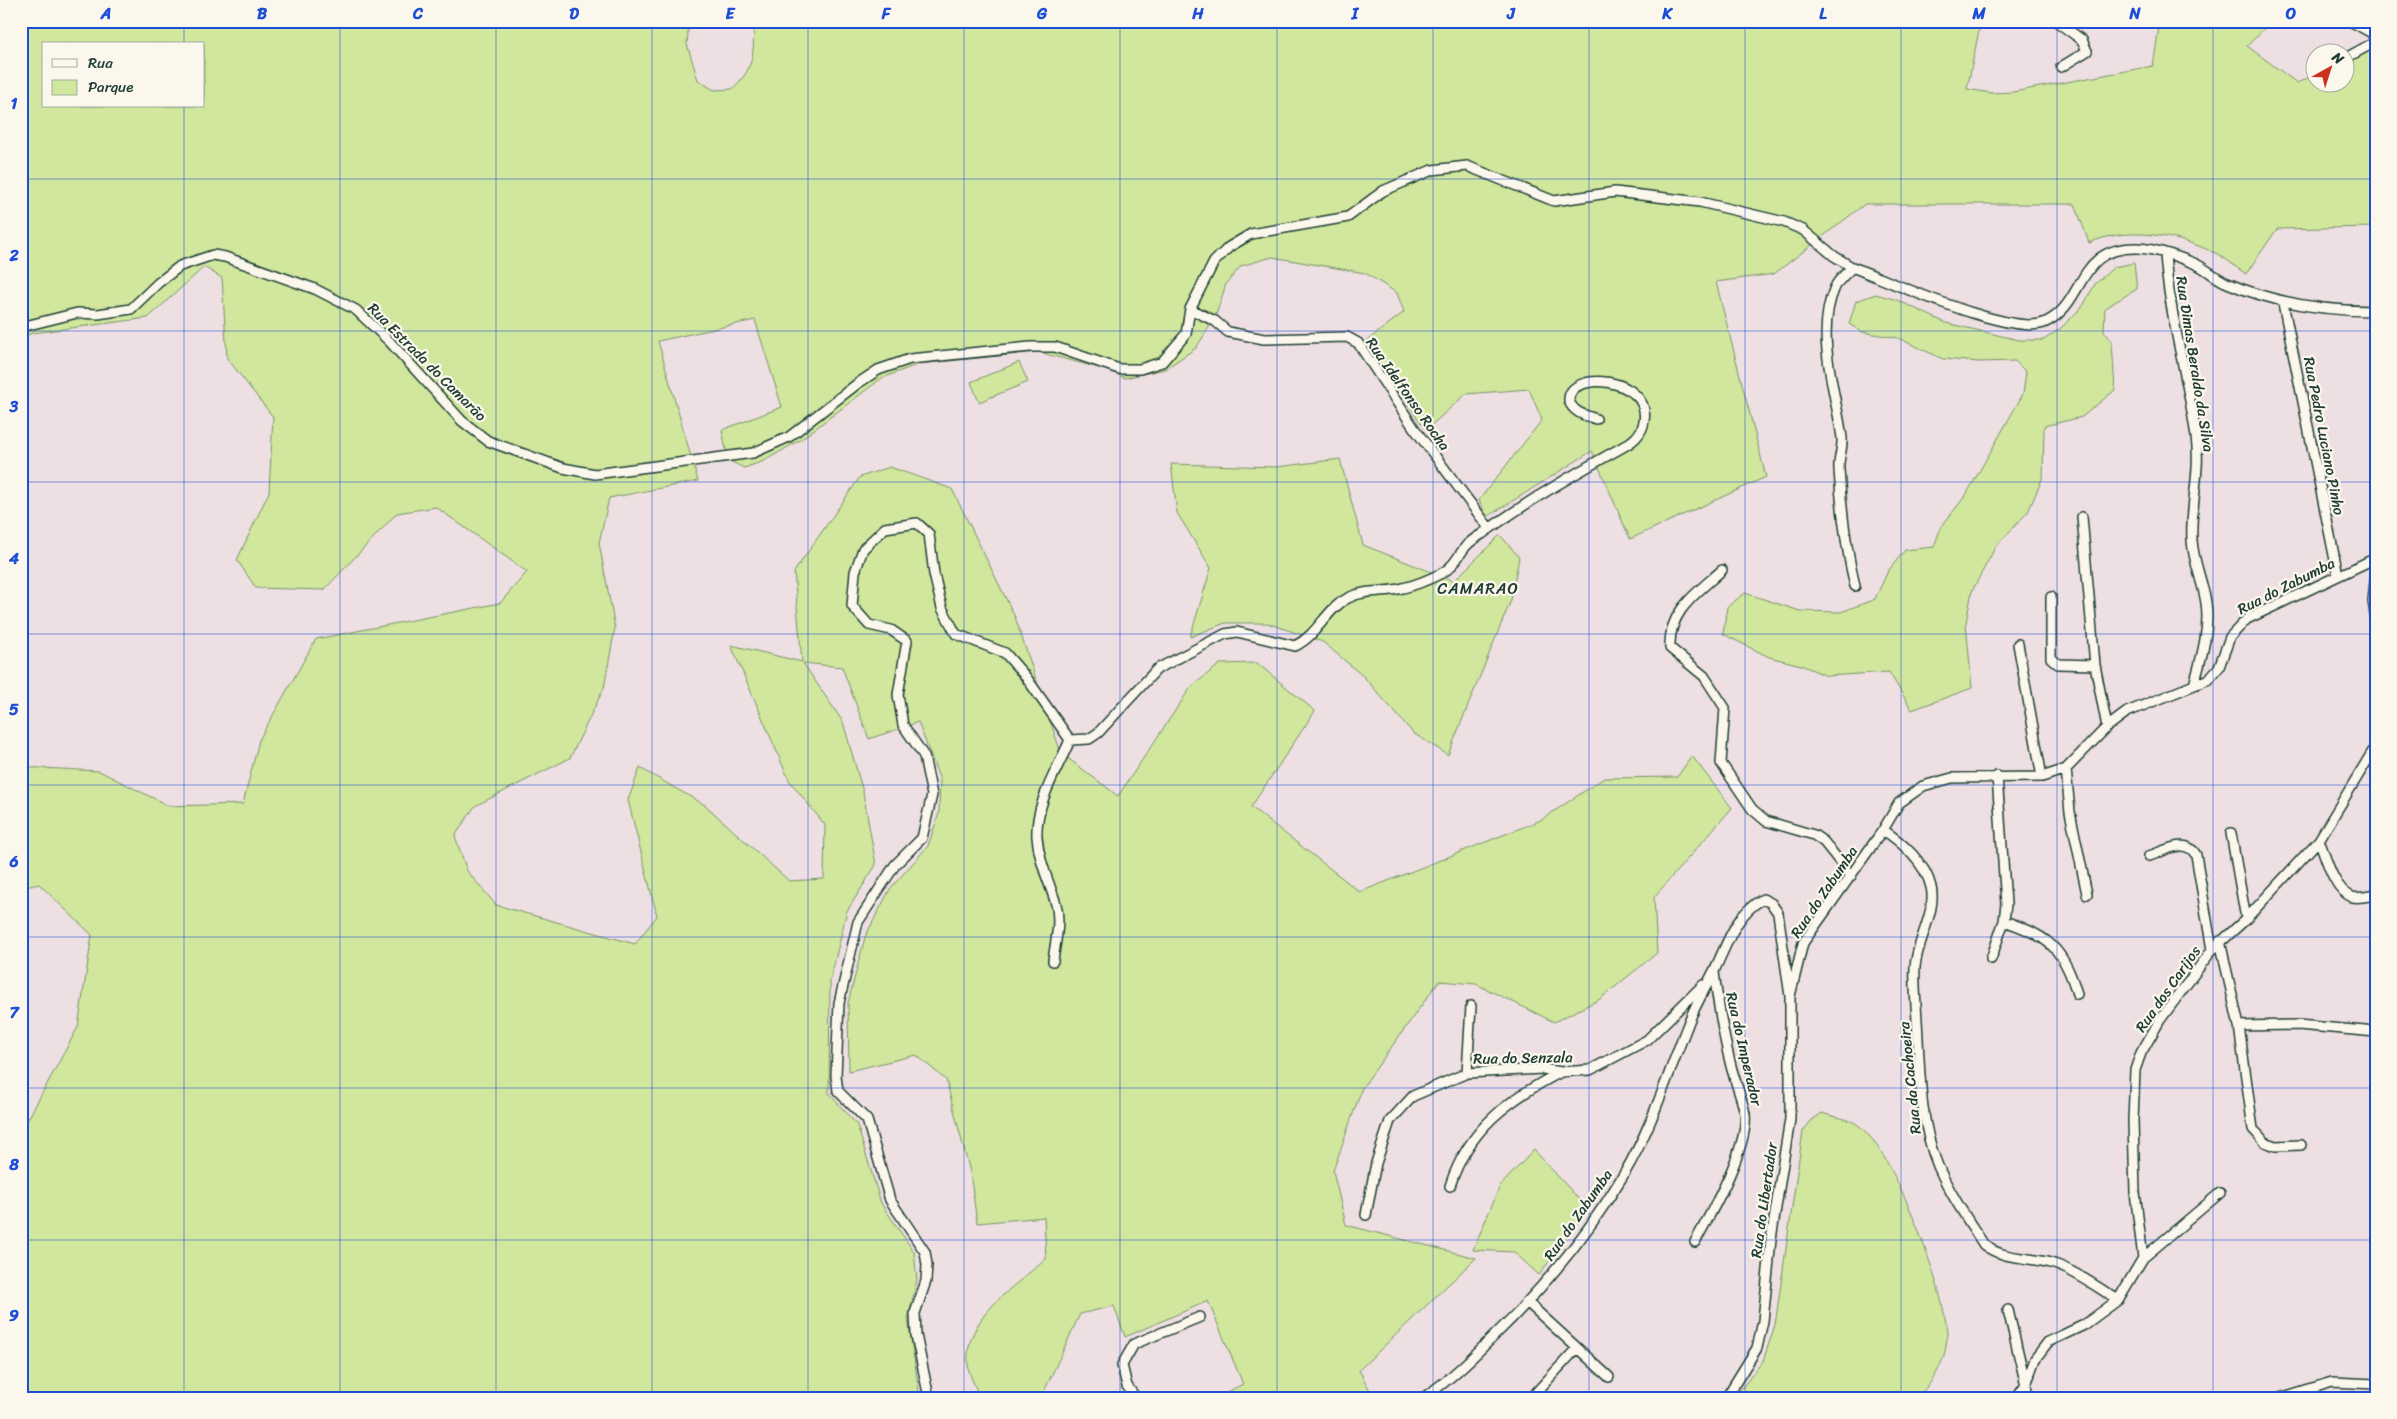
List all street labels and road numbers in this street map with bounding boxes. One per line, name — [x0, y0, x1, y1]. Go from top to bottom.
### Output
street label: Rua Dimas Beraldo da Silva — [2168, 274, 2222, 454]
street label: Rua Estrada do Camarão — [361, 296, 493, 428]
street label: Rua Idelfonso Rocha — [1359, 332, 1457, 457]
street label: Rua Pedro Luciano Pinho — [2296, 355, 2352, 518]
street label: Rua do Zabumba — [2232, 550, 2340, 622]
street label: Rua do Zabumba — [1783, 840, 1865, 944]
street label: Rua dos Carijos — [2128, 940, 2208, 1038]
street label: Rua do Imperador — [1718, 990, 1770, 1109]
street label: Rua da Cachoeira — [1891, 1020, 1929, 1135]
street label: Rua do Senzala — [1473, 1044, 1573, 1072]
street label: Rua do Libertador — [1743, 1140, 1785, 1260]
street label: Rua do Zabumba — [1537, 1163, 1620, 1266]

